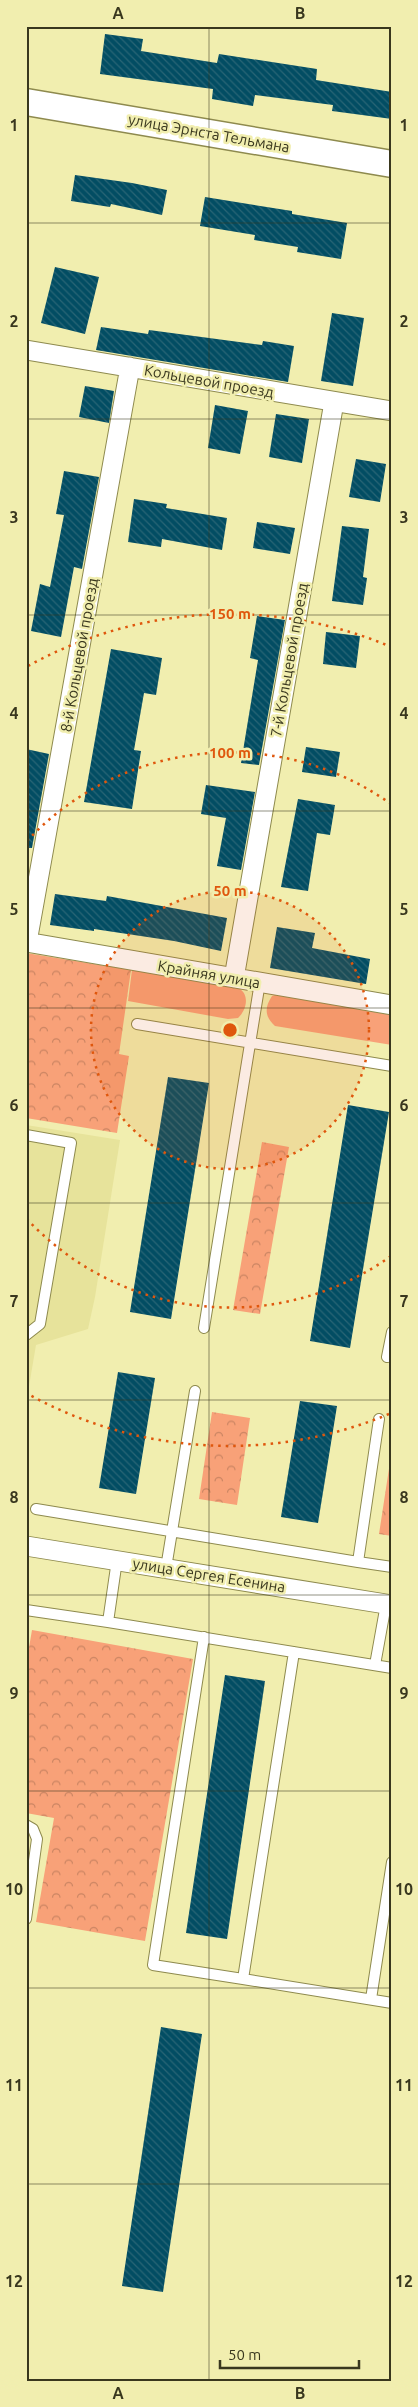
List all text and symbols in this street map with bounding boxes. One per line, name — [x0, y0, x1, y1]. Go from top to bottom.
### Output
text: A — [112, 4, 124, 22]
text: B — [295, 4, 305, 22]
street label: улица Эрнста Тельмана — [127, 110, 291, 156]
text: 1 — [9, 116, 19, 134]
text: 1 — [399, 116, 409, 134]
text: 2 — [9, 312, 19, 330]
text: 2 — [399, 312, 409, 330]
street label: Кольцевой проезд — [143, 361, 275, 401]
text: 3 — [9, 508, 19, 526]
text: 3 — [399, 508, 409, 526]
street label: 8-й Кольцевой проезд — [57, 576, 101, 733]
street label: 7-й Кольцевой проезд — [267, 581, 311, 738]
text: 150 m — [209, 605, 251, 622]
text: 4 — [9, 704, 19, 722]
text: 4 — [399, 704, 409, 722]
text: 100 m — [209, 744, 251, 761]
text: 50 m — [213, 882, 247, 899]
text: 5 — [9, 900, 19, 918]
text: 5 — [399, 900, 409, 918]
street label: Крайняя улица — [156, 957, 262, 991]
centre of rings — [221, 1021, 239, 1039]
text: 6 — [9, 1096, 19, 1114]
text: 6 — [399, 1096, 409, 1114]
text: 7 — [9, 1292, 19, 1310]
text: 7 — [399, 1292, 409, 1310]
text: 8 — [9, 1488, 19, 1506]
text: 8 — [399, 1488, 409, 1506]
street label: улица Сергея Есенина — [131, 1555, 287, 1595]
text: 9 — [9, 1684, 19, 1702]
text: 9 — [399, 1684, 409, 1702]
text: 10 — [5, 1880, 23, 1898]
text: 10 — [395, 1880, 413, 1898]
text: 11 — [5, 2076, 23, 2094]
text: 11 — [395, 2076, 413, 2094]
text: 12 — [5, 2272, 23, 2290]
text: 12 — [395, 2272, 413, 2290]
scale bar — [220, 2337, 359, 2369]
text: 50 m — [228, 2346, 261, 2363]
text: A — [112, 2384, 124, 2402]
text: B — [295, 2384, 305, 2402]

